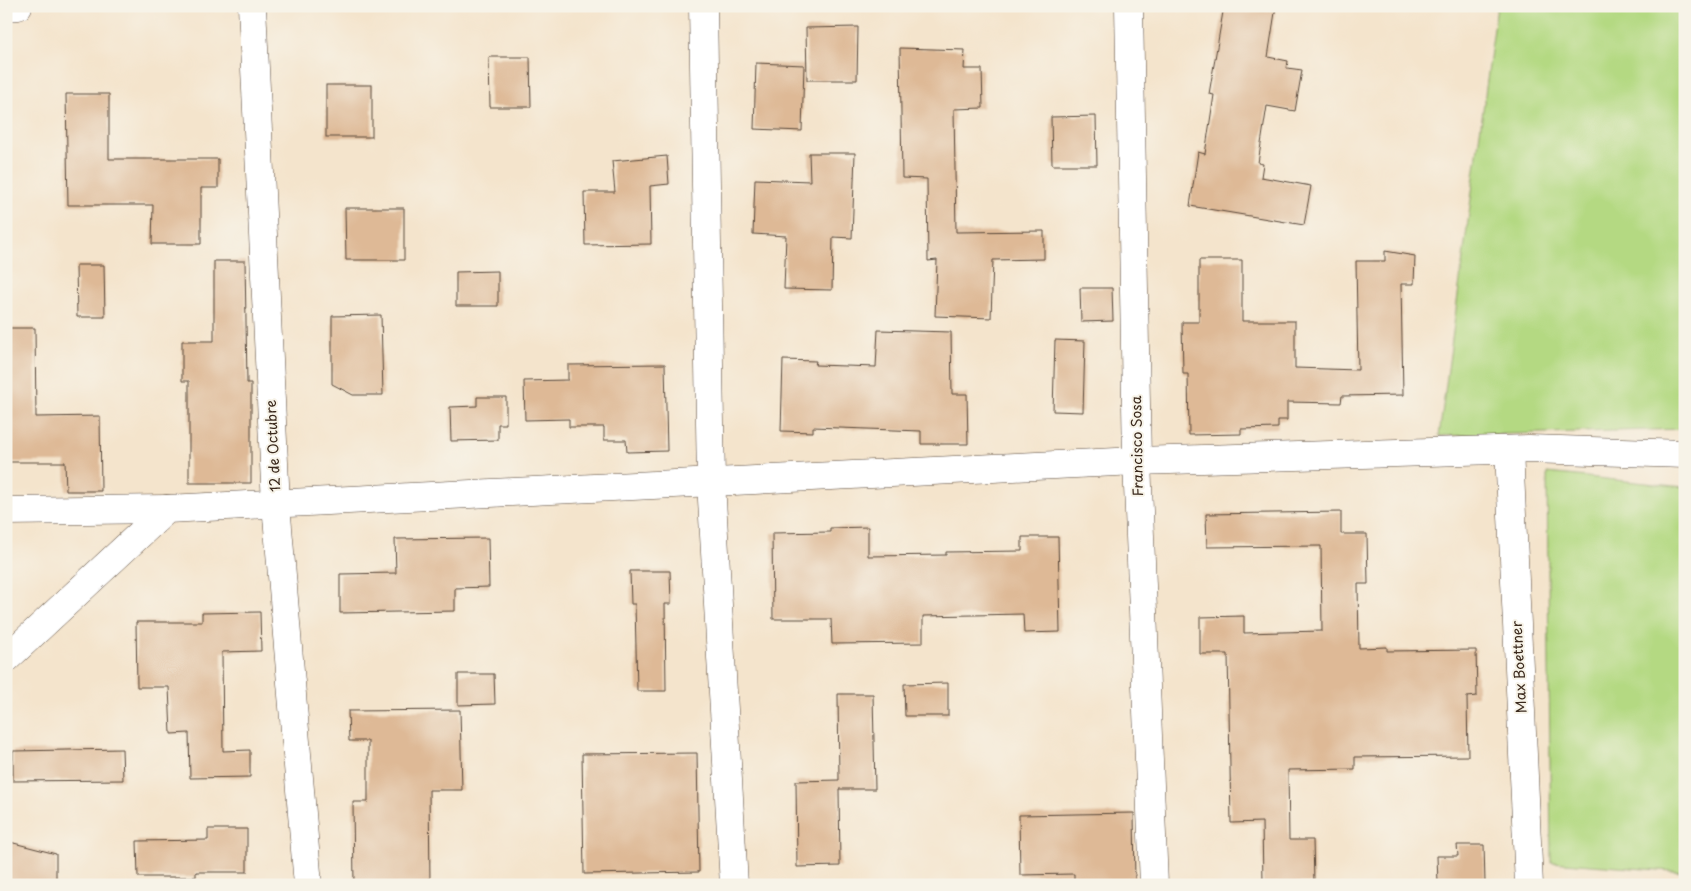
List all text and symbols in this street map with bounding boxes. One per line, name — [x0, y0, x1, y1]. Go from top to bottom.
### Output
street label: Francisco Sosa — [1125, 395, 1148, 497]
street label: 12 de Octubre — [260, 399, 285, 493]
street label: Max Boettner — [1506, 620, 1531, 714]

